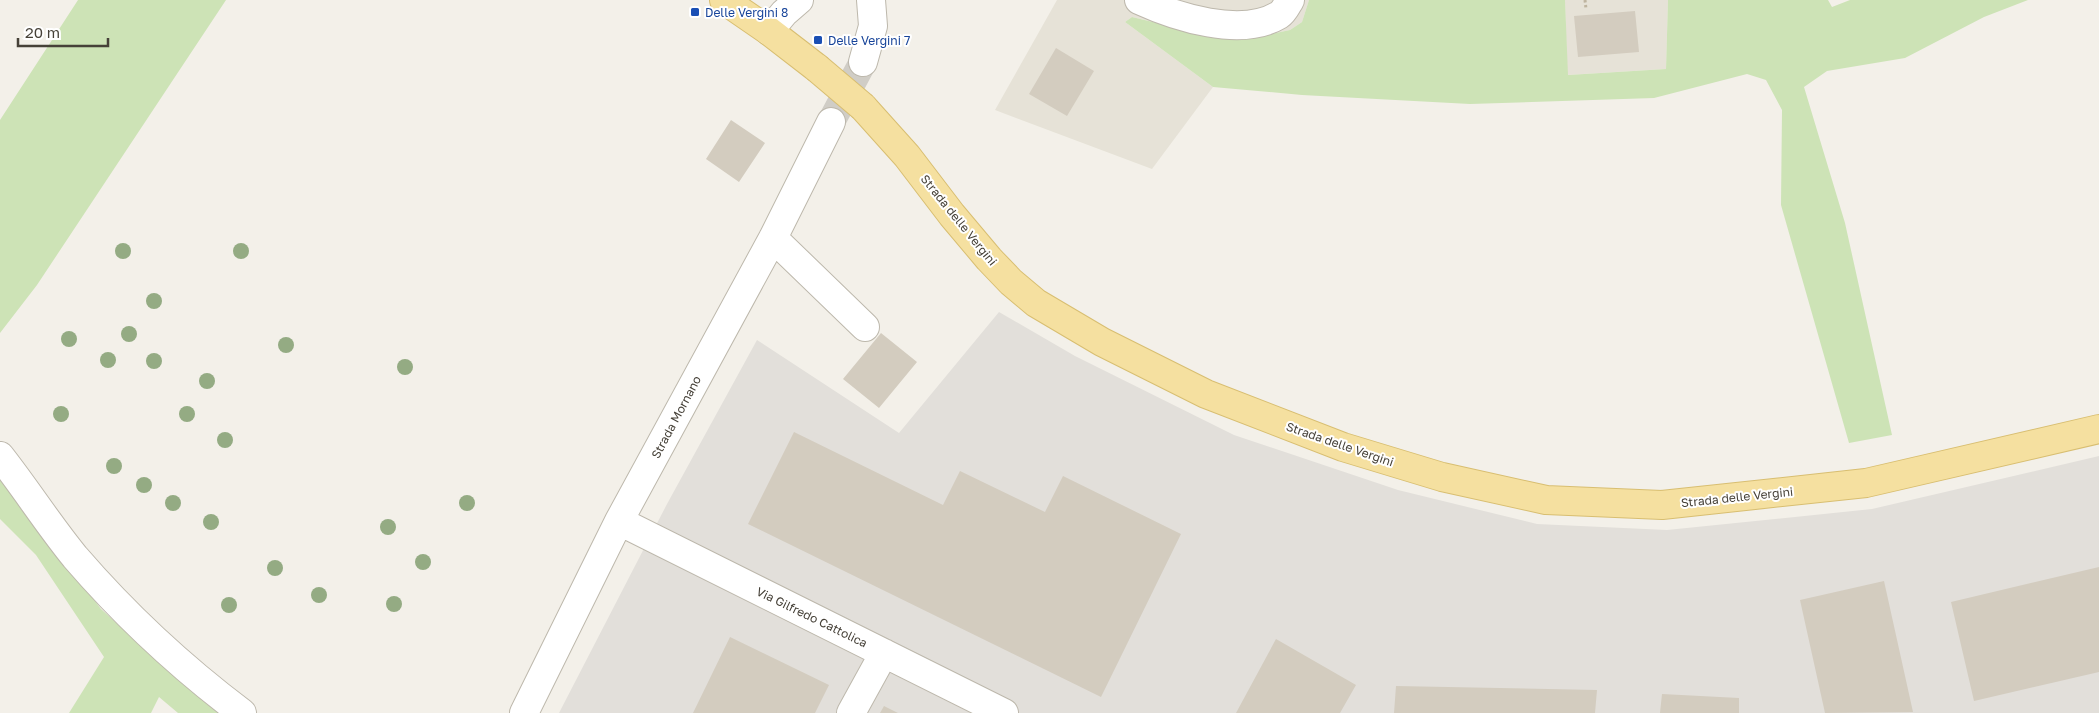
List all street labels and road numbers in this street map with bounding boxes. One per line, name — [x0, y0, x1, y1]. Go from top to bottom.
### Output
street label: Strada delle Vergini — [918, 172, 1000, 268]
street label: Strada Mornano — [648, 373, 704, 461]
street label: Strada delle Vergini — [1284, 419, 1396, 469]
street label: Strada delle Vergini — [1680, 484, 1794, 510]
street label: Via Gilfredo Cattolica — [754, 584, 870, 650]

